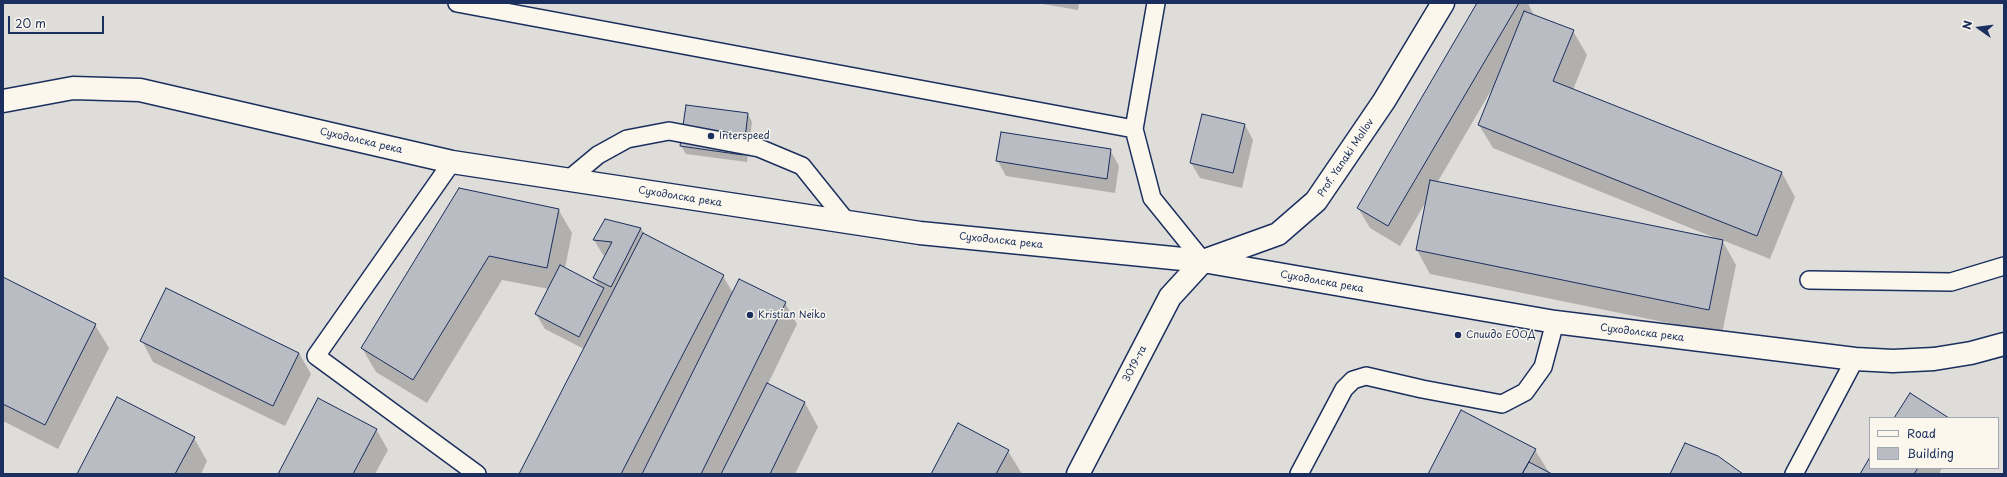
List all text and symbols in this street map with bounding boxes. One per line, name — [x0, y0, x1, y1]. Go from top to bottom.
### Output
scale bar — [10, 8, 106, 34]
north arrow — [1959, 8, 1999, 48]
text: 20 m — [15, 14, 46, 32]
text: N — [1958, 19, 1976, 31]
street label: Prof. Yanaki Mollov — [1315, 117, 1377, 199]
street label: Суходолска река — [318, 126, 404, 156]
place label: Interspeed — [719, 130, 770, 142]
marker: Interspeed — [706, 131, 716, 141]
street label: Суходолска река — [637, 184, 723, 210]
street label: Суходолска река — [958, 231, 1044, 251]
street label: Суходолска река — [1279, 269, 1365, 295]
place label: Kristian Neiko — [758, 309, 826, 321]
marker: Kristian Neiko — [745, 310, 755, 320]
street label: Суходолска река — [1599, 322, 1685, 344]
place label: Спиидо ЕООД — [1466, 329, 1536, 341]
marker: Спиидо ЕООД — [1453, 330, 1463, 340]
street label: 3019-та — [1120, 344, 1150, 384]
legend — [1869, 417, 1999, 469]
text: Road — [1907, 424, 1936, 442]
text: Building — [1907, 444, 1954, 462]

